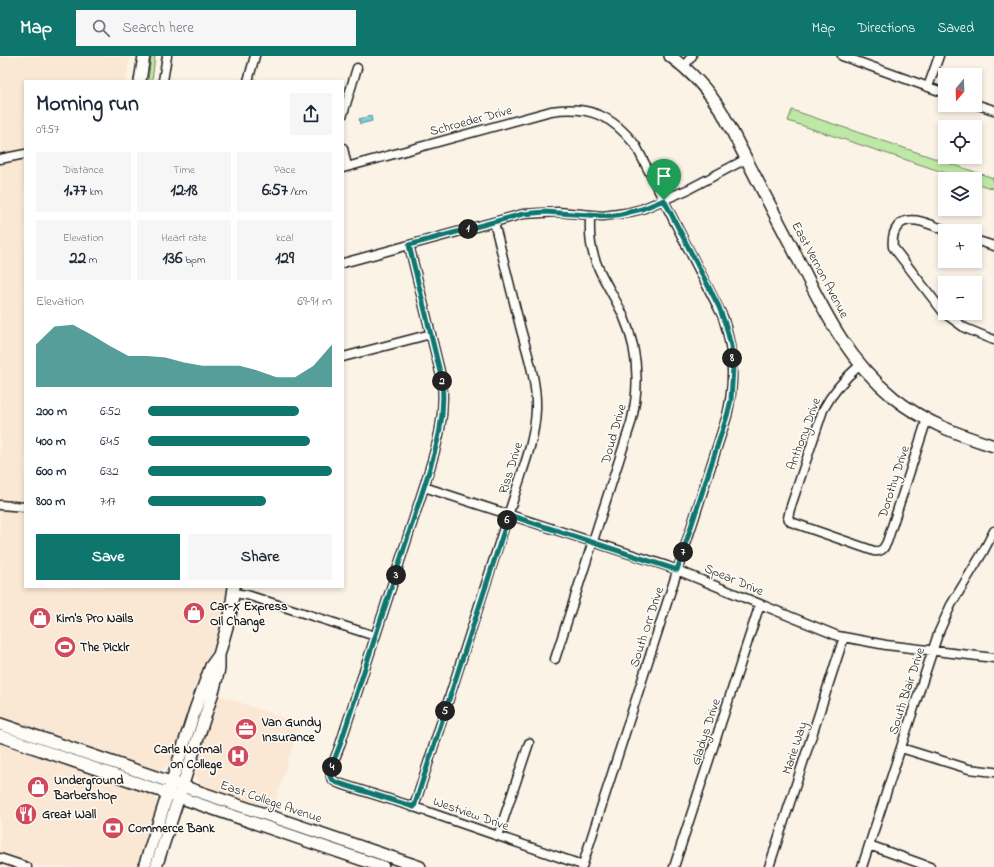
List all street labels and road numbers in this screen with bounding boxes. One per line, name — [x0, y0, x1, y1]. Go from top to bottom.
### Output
street label: Schroeder Drive — [428, 101, 514, 141]
street label: East Vernon Avenue — [787, 218, 854, 322]
street label: Anthony Drive — [782, 395, 827, 473]
street label: Doud Drive — [596, 402, 632, 467]
street label: Riss Drive — [494, 440, 528, 496]
street label: Dorothy Drive — [873, 443, 916, 522]
street label: Spear Drive — [701, 559, 767, 601]
street label: South Orr Drive — [625, 584, 669, 670]
street label: South Blair Drive — [884, 645, 930, 737]
street label: Gladys Drive — [686, 696, 727, 768]
street label: Marie Way — [778, 719, 813, 777]
street label: East College Avenue — [217, 776, 325, 829]
street label: Westview Drive — [431, 792, 512, 836]

